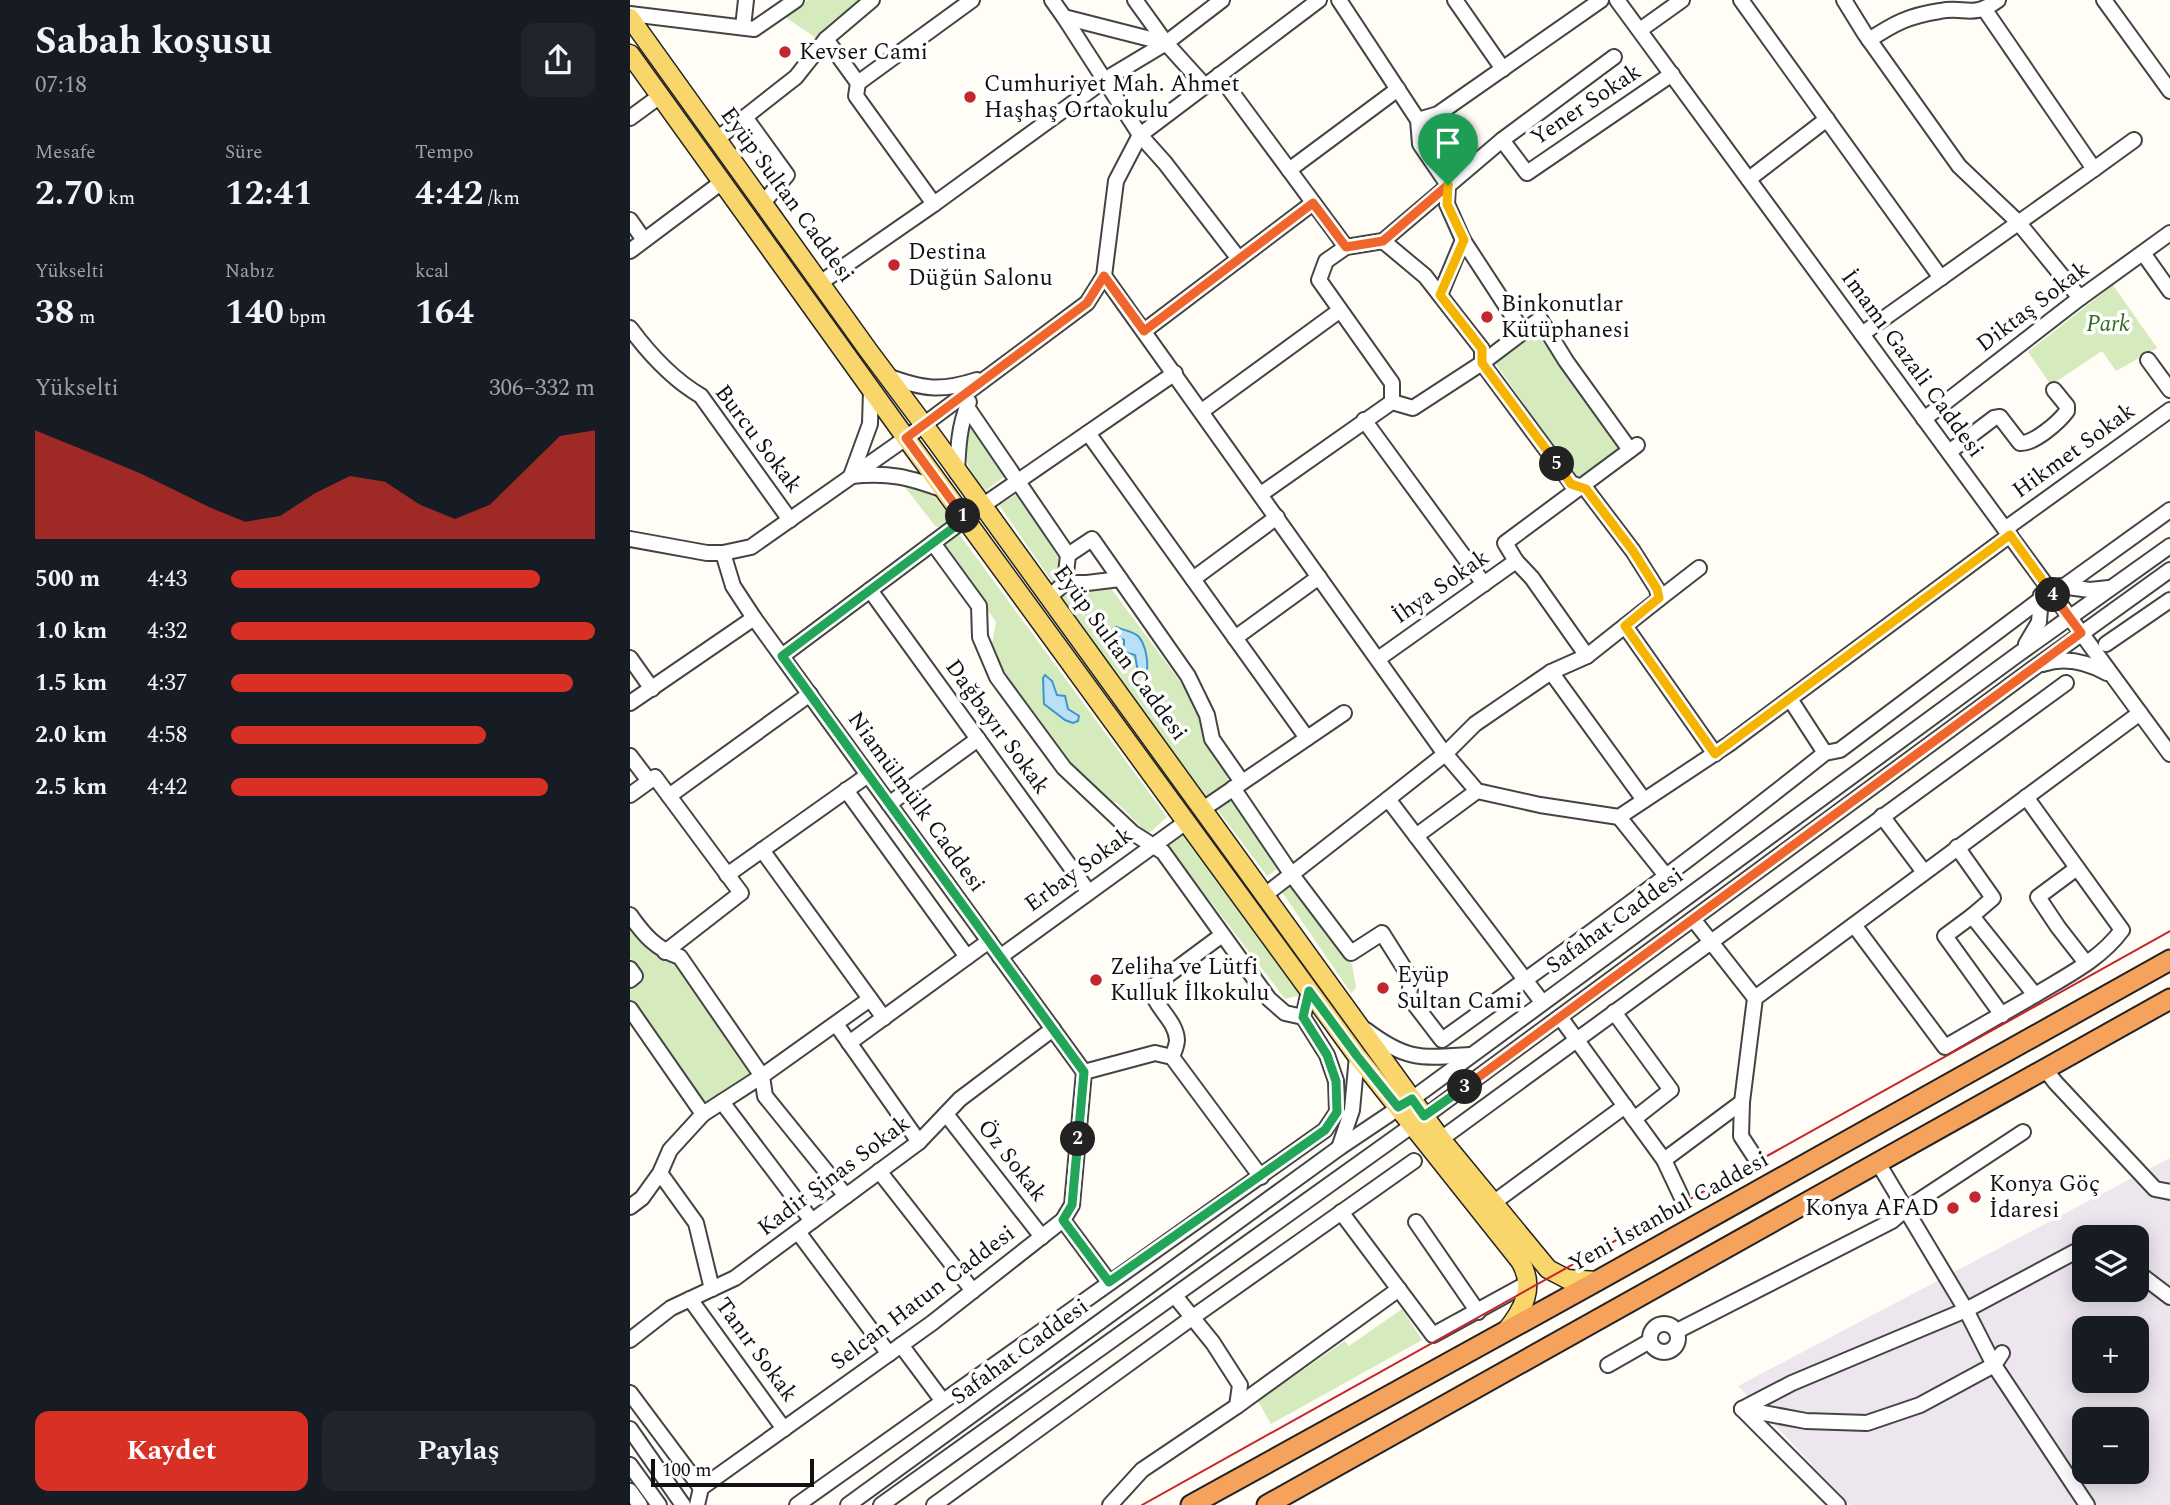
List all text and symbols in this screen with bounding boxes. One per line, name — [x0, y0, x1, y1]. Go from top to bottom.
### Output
text: Sabah koşusu — [35, 13, 272, 71]
button: share — [521, 23, 595, 97]
place label: Kevser Cami — [799, 35, 928, 70]
marker: Kevser Cami — [777, 44, 793, 60]
street label: Yener Sokak — [1524, 55, 1649, 155]
place label: Cumhuriyet Mah. Ahmet Haşhaş Ortaokulu — [984, 67, 1240, 128]
text: 07:18 — [35, 68, 87, 103]
marker: Cumhuriyet Mah. Ahmet Haşhaş Ortaokulu — [962, 89, 978, 105]
street label: Eyüp Sultan Caddesi — [711, 100, 863, 290]
pin — [1418, 113, 1478, 185]
icon: arrive — [1429, 124, 1467, 162]
text: Mesafe — [35, 138, 95, 167]
text: Süre — [225, 138, 263, 167]
text: Tempo — [415, 138, 474, 167]
text: 2.70 — [35, 167, 103, 220]
text: 12:41 — [225, 167, 313, 220]
text: 4:42 — [415, 167, 483, 220]
text: km — [103, 184, 135, 213]
text: /km — [483, 184, 520, 213]
place label: Destina Düğün Salonu — [908, 235, 1053, 296]
street label: Diktaş Sokak — [1969, 253, 2097, 361]
text: Yükselti — [35, 257, 104, 286]
text: Nabız — [225, 257, 275, 286]
text: kcal — [415, 257, 449, 286]
marker: Destina Düğün Salonu — [886, 257, 902, 273]
street label: İmamı Gazali Caddesi — [1832, 263, 1992, 465]
text: 38 — [35, 286, 74, 339]
text: 140 — [225, 286, 284, 339]
text: 164 — [415, 286, 474, 339]
place label: Binkonutlar Kütüphanesi — [1501, 287, 1630, 348]
text: m — [74, 303, 95, 332]
text: bpm — [284, 303, 326, 332]
park label: Park — [2086, 307, 2130, 342]
marker: Binkonutlar Kütüphanesi — [1479, 309, 1495, 325]
text: Yükselti — [35, 371, 119, 406]
text: 306–332 m — [489, 371, 595, 406]
street label: Burcu Sokak — [705, 377, 811, 501]
street label: Hikmet Sokak — [2005, 394, 2143, 508]
pin: 5 — [1539, 447, 1574, 482]
text: 5 — [1551, 449, 1562, 478]
pin: 1 — [946, 498, 980, 534]
text: 1 — [957, 501, 968, 530]
street label: İhya Sokak — [1385, 541, 1497, 633]
street label: Eyüp Sultan Caddesi — [1044, 558, 1196, 748]
text: 500 m — [35, 562, 100, 597]
text: 4:43 — [147, 562, 187, 597]
pin: 4 — [2036, 578, 2070, 612]
text: 4 — [2047, 580, 2058, 609]
text: 1.0 km — [35, 614, 107, 649]
text: 4:32 — [147, 614, 187, 649]
street label: Dağbayır Sokak — [936, 652, 1058, 802]
text: 1.5 km — [35, 666, 107, 701]
text: 4:37 — [147, 666, 187, 701]
street label: Niamülmülk Caddesi — [838, 704, 994, 900]
text: 2.0 km — [35, 718, 107, 753]
text: 4:58 — [147, 718, 187, 753]
text: 2.5 km — [35, 770, 107, 805]
text: 4:42 — [147, 770, 187, 805]
street label: Erbay Sokak — [1018, 819, 1141, 921]
street label: Safahat Caddesi — [1539, 859, 1691, 983]
place label: Zeliha ve Lütfi Kulluk İlkokulu — [1110, 950, 1270, 1011]
place label: Eyüp Sultan Cami — [1397, 958, 1522, 1019]
marker: Zeliha ve Lütfi Kulluk İlkokulu — [1088, 972, 1104, 988]
marker: Eyüp Sultan Cami — [1375, 980, 1391, 996]
pin: 3 — [1448, 1070, 1482, 1104]
text: 3 — [1459, 1072, 1470, 1101]
street label: Kadir Şinas Sokak — [750, 1107, 918, 1245]
street label: Öz Sokak — [968, 1112, 1056, 1210]
pin: 2 — [1060, 1122, 1096, 1156]
text: 2 — [1072, 1124, 1083, 1153]
street label: Yeni İstanbul Caddesi — [1563, 1142, 1775, 1282]
place label: Konya Göç İdaresi — [1989, 1167, 2100, 1228]
marker: Konya Göç İdaresi — [1967, 1189, 1983, 1205]
place label: Konya AFAD — [1805, 1191, 1939, 1226]
marker: Konya AFAD — [1945, 1200, 1961, 1216]
street label: Selcan Hatun Caddesi — [823, 1217, 1023, 1379]
map controls — [2072, 1225, 2149, 1484]
button: layers — [2072, 1225, 2149, 1302]
street label: Tanır Sokak — [706, 1290, 806, 1410]
street label: Safahat Caddesi — [944, 1290, 1096, 1414]
button: + — [2072, 1316, 2149, 1393]
button: − — [2072, 1407, 2149, 1484]
button: Kaydet — [35, 1411, 308, 1491]
button: Paylaş — [322, 1411, 595, 1491]
scale bar — [651, 1456, 814, 1488]
text: 100 m — [662, 1456, 712, 1485]

